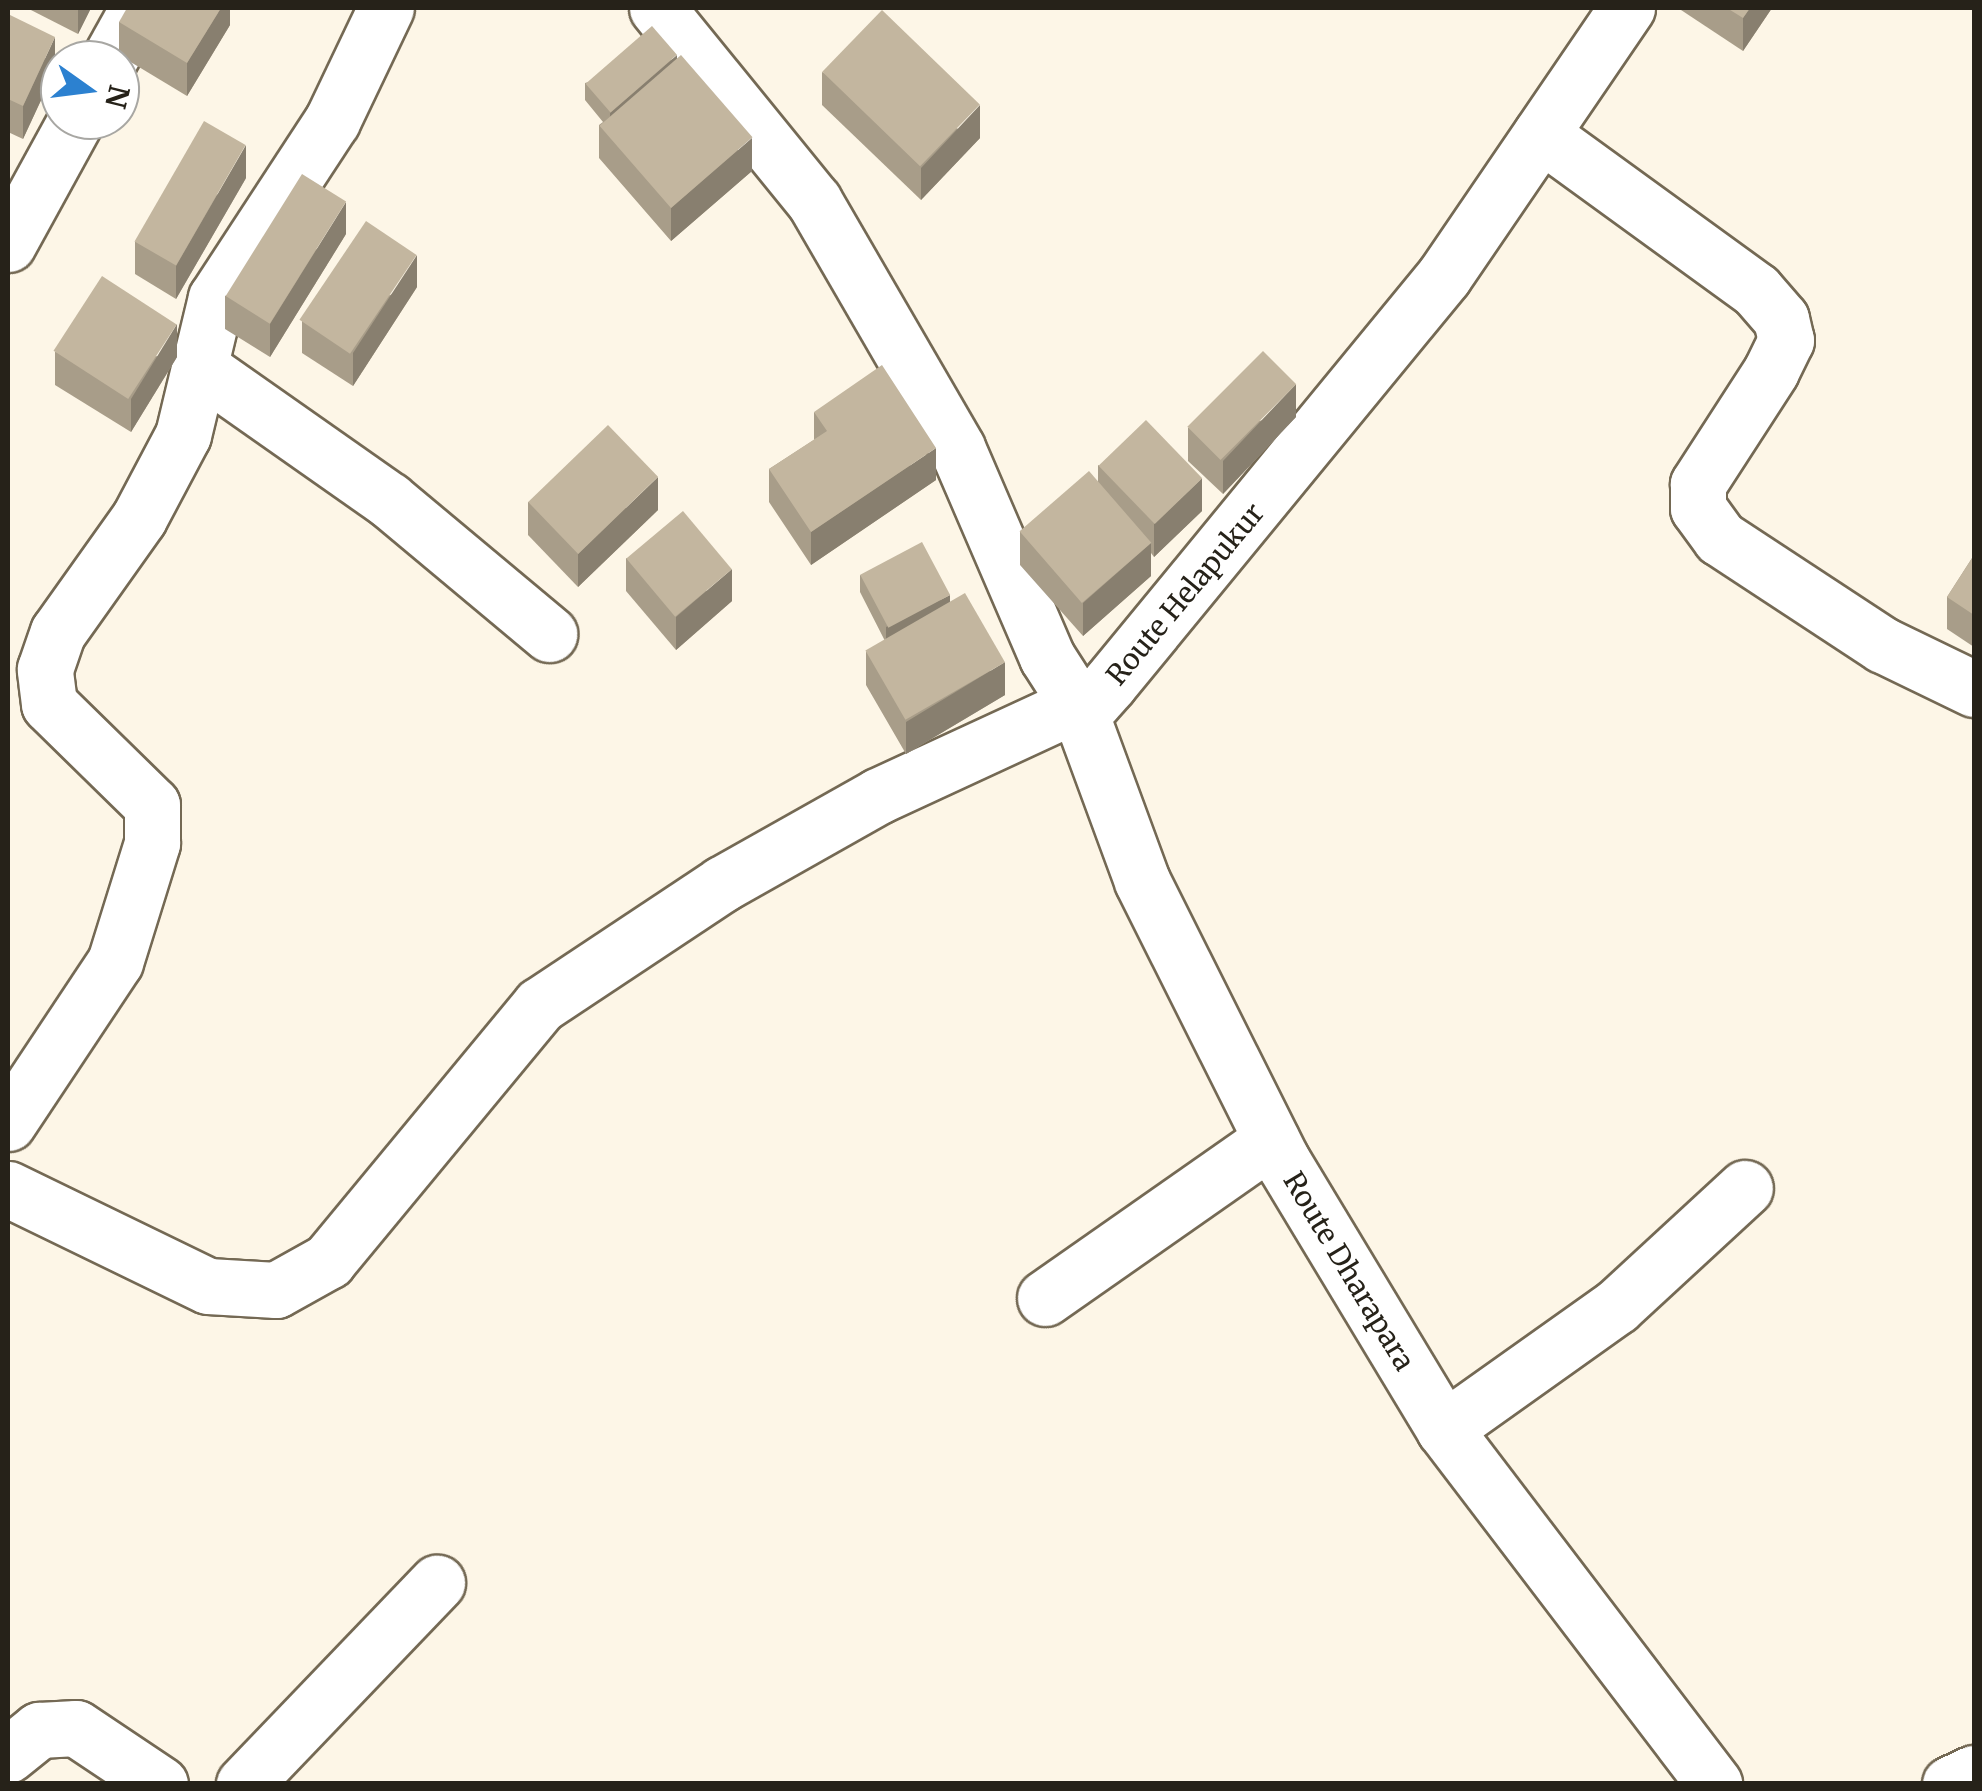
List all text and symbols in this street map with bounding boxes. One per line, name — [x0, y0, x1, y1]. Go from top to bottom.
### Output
north arrow — [40, 40, 140, 140]
text: N — [97, 82, 137, 112]
street label: Route Helapukur — [1099, 496, 1271, 692]
street label: Route Dharapara — [1276, 1166, 1422, 1376]

